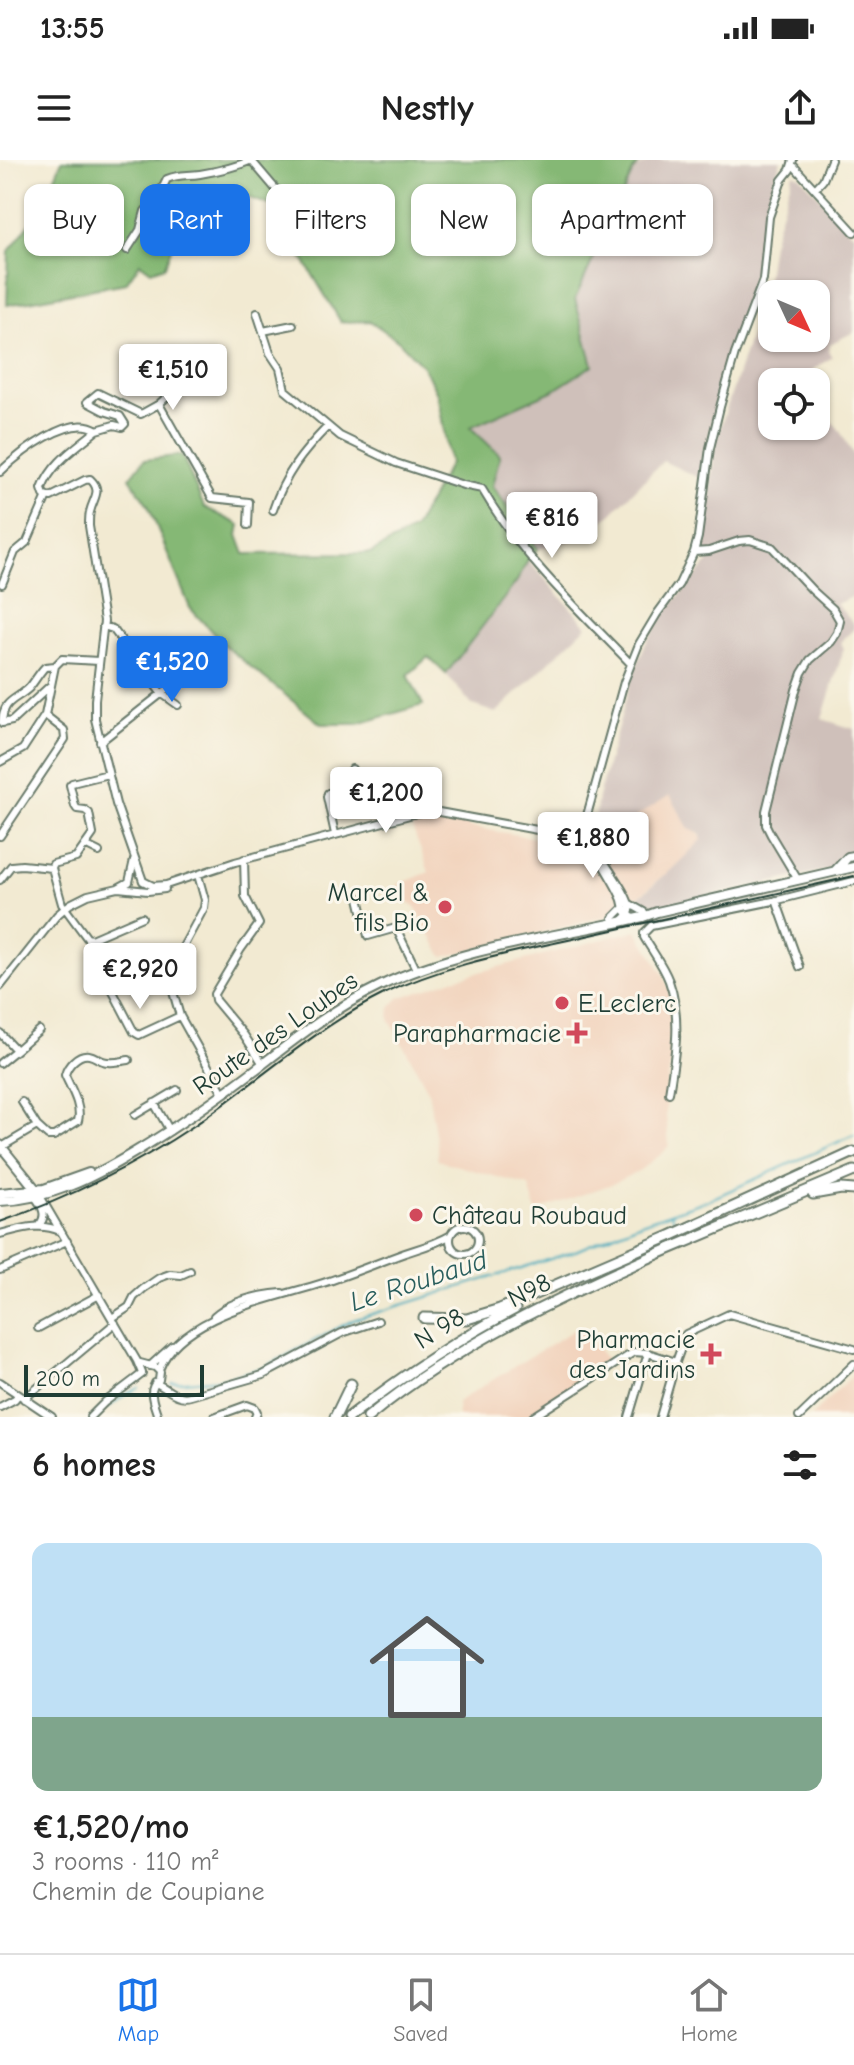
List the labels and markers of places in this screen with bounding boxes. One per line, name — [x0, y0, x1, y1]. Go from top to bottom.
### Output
pin: €1,510 — [108, 344, 238, 412]
pin: €816 — [505, 492, 599, 560]
pin: €1,520 — [107, 636, 237, 704]
pin: €1,200 — [321, 767, 451, 835]
pin: €1,880 — [528, 812, 658, 880]
place label: Marcel & fils Bio — [328, 878, 429, 938]
marker: Marcel & fils Bio — [436, 898, 454, 916]
pin: €2,920 — [75, 943, 205, 1011]
place label: E.Leclerc — [578, 989, 677, 1019]
marker: E.Leclerc — [553, 994, 571, 1012]
place label: Parapharmacie — [393, 1019, 561, 1049]
marker: Parapharmacie — [568, 1024, 586, 1042]
place label: Château Roubaud — [432, 1201, 627, 1231]
marker: Château Roubaud — [407, 1206, 425, 1224]
place label: Pharmacie des Jardins — [569, 1325, 695, 1385]
marker: Pharmacie des Jardins — [702, 1345, 720, 1363]

